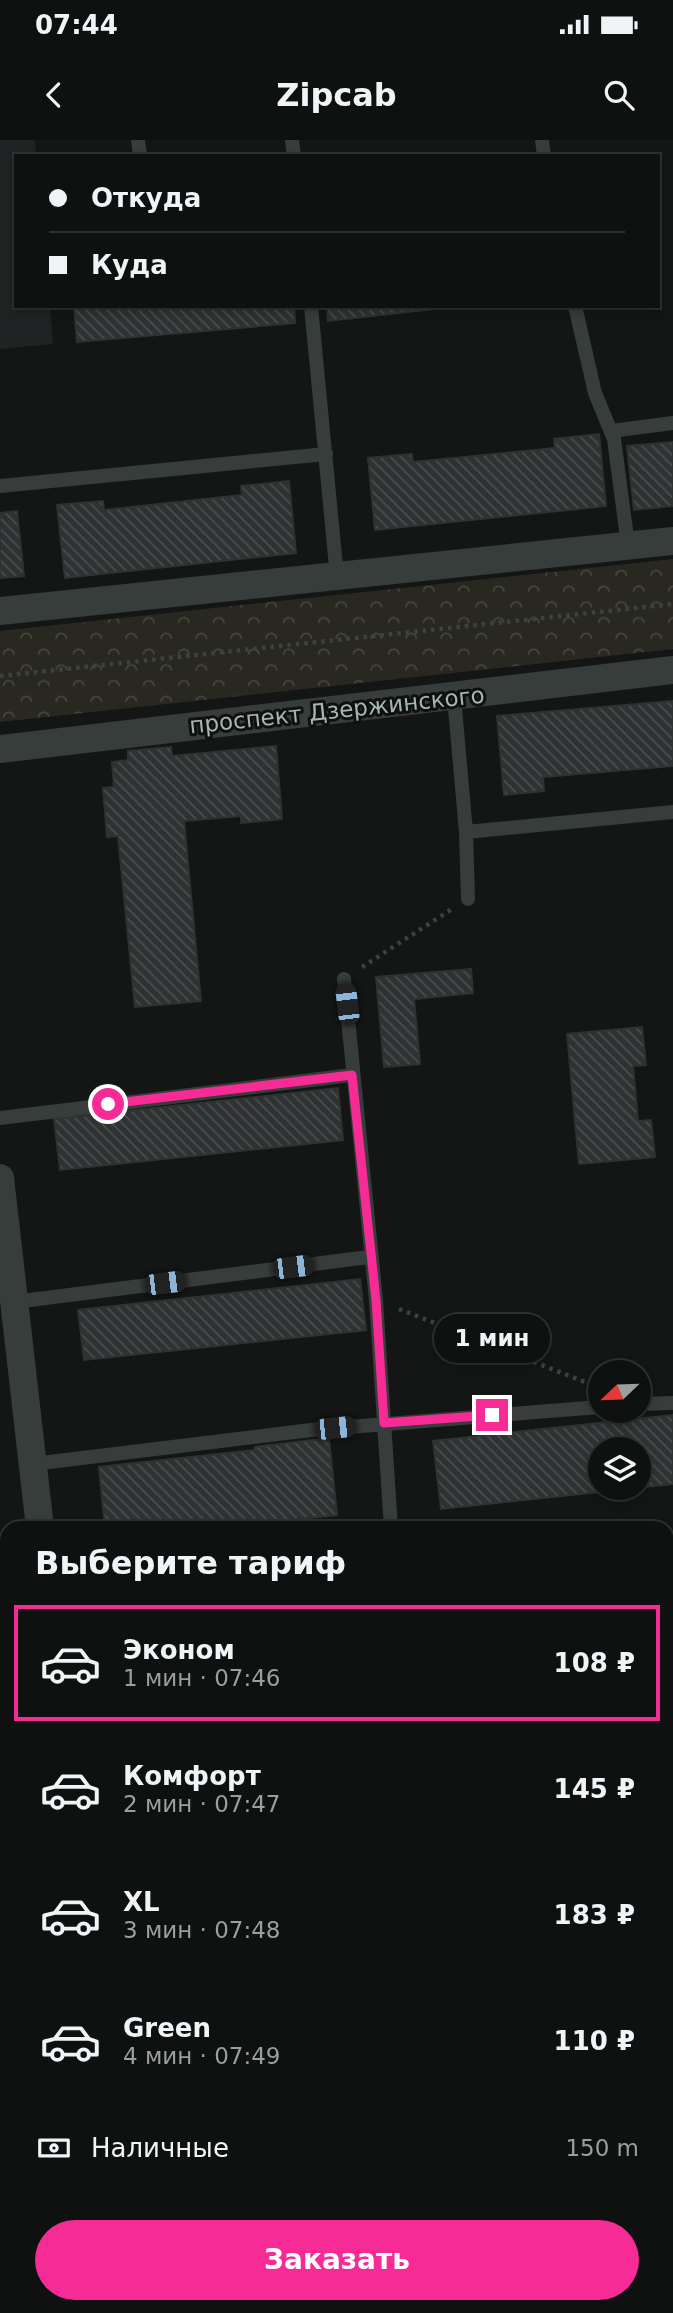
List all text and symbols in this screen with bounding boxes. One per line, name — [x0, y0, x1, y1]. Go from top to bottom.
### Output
text: 07:44 — [35, 10, 118, 40]
icon: back — [35, 76, 73, 114]
text: Zipcab — [276, 76, 397, 114]
icon: search — [600, 76, 638, 114]
text: Откуда — [91, 183, 201, 213]
text: Куда — [91, 250, 168, 280]
street label: проспект Дзержинского — [188, 682, 486, 738]
car — [335, 982, 360, 1026]
route start — [92, 1088, 124, 1120]
car — [271, 1254, 316, 1280]
car — [143, 1270, 188, 1296]
callout: 1 мин — [434, 1314, 550, 1362]
text: 1 мин — [455, 1325, 529, 1351]
north arrow — [588, 1360, 651, 1423]
map controls — [588, 1360, 651, 1500]
route end — [476, 1399, 508, 1431]
car — [314, 1415, 357, 1441]
button: layers — [588, 1437, 651, 1500]
text: Выберите тариф — [35, 1544, 346, 1582]
icon: car — [39, 1632, 102, 1695]
text: Эконом — [123, 1635, 235, 1665]
text: 108 ₽ — [554, 1648, 635, 1678]
text: 1 мин · 07:46 — [123, 1665, 281, 1691]
icon: car — [39, 1758, 102, 1821]
text: Комфорт — [123, 1761, 261, 1791]
text: 145 ₽ — [554, 1774, 635, 1804]
text: 2 мин · 07:47 — [123, 1791, 281, 1817]
icon: car — [39, 1884, 102, 1947]
text: XL — [123, 1887, 160, 1917]
text: 183 ₽ — [554, 1900, 635, 1930]
text: 3 мин · 07:48 — [123, 1917, 281, 1943]
icon: car — [39, 2010, 102, 2073]
text: Green — [123, 2013, 211, 2043]
text: 110 ₽ — [554, 2026, 635, 2056]
text: 4 мин · 07:49 — [123, 2043, 281, 2069]
icon: cash — [35, 2129, 73, 2167]
text: Наличные — [91, 2133, 229, 2163]
text: 150 m — [565, 2135, 639, 2161]
button: Заказать — [35, 2220, 639, 2300]

